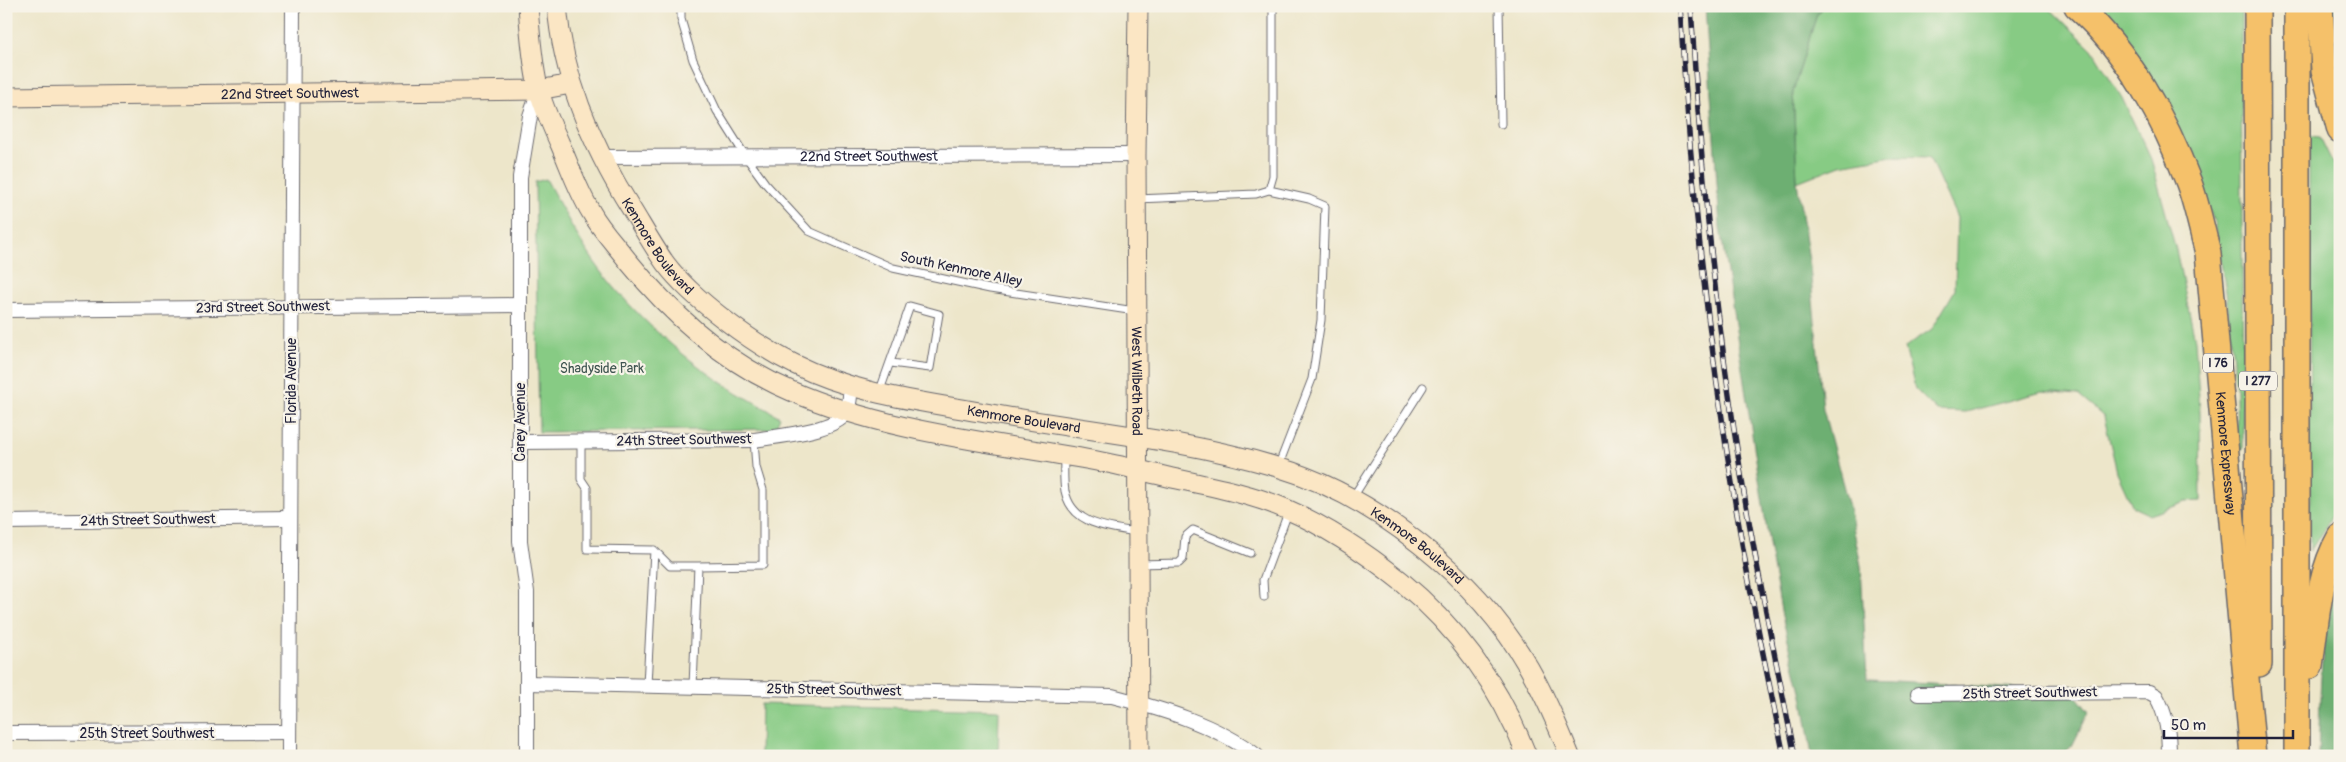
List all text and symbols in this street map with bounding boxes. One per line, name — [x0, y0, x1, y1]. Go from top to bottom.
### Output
street label: 22nd Street Southwest — [221, 84, 359, 103]
street label: 22nd Street Southwest — [800, 147, 938, 165]
street label: Kenmore Boulevard — [618, 195, 698, 298]
street label: South Kenmore Alley — [898, 248, 1024, 290]
street label: 23rd Street Southwest — [196, 297, 331, 317]
street label: West Wilbeth Road — [1128, 326, 1146, 436]
street label: Florida Avenue — [283, 338, 300, 424]
road number: I 76 — [2203, 353, 2233, 372]
park label: Shadyside Park — [560, 360, 644, 377]
road number: I 277 — [2239, 372, 2277, 391]
street label: Carey Avenue — [512, 382, 529, 461]
street label: Kenmore Expressway — [2212, 391, 2240, 516]
street label: Kenmore Boulevard — [966, 401, 1082, 436]
street label: 24th Street Southwest — [616, 430, 752, 450]
street label: Kenmore Boulevard — [1367, 503, 1468, 588]
street label: 24th Street Southwest — [80, 510, 216, 530]
street label: 25th Street Southwest — [766, 680, 902, 700]
street label: 25th Street Southwest — [1962, 683, 2098, 703]
scale bar — [2164, 707, 2292, 739]
text: 50 m — [2171, 716, 2206, 735]
street label: 25th Street Southwest — [80, 725, 215, 742]

